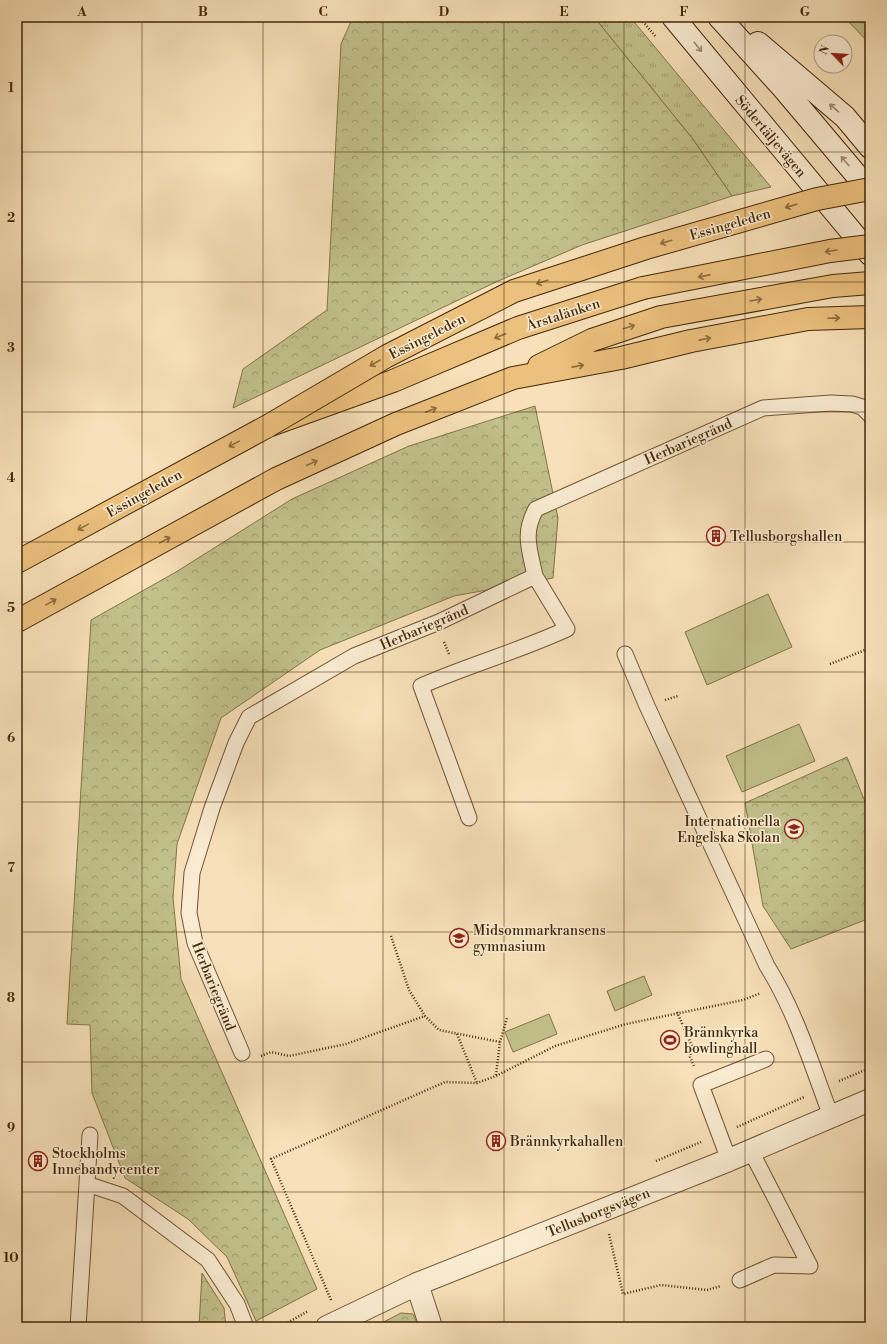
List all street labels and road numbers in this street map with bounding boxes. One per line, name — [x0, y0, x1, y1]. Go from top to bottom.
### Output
street label: Södertäljevägen — [731, 92, 810, 182]
street label: Essingeleden — [688, 205, 774, 245]
street label: Årstalänken — [523, 292, 603, 336]
street label: Essingeleden — [386, 310, 469, 364]
street label: Herbariegränd — [642, 415, 735, 469]
street label: Essingeleden — [104, 465, 186, 522]
street label: Herbariegränd — [377, 601, 471, 655]
street label: Herbariegränd — [187, 939, 239, 1033]
street label: Tellusborgsvägen — [544, 1184, 653, 1242]

